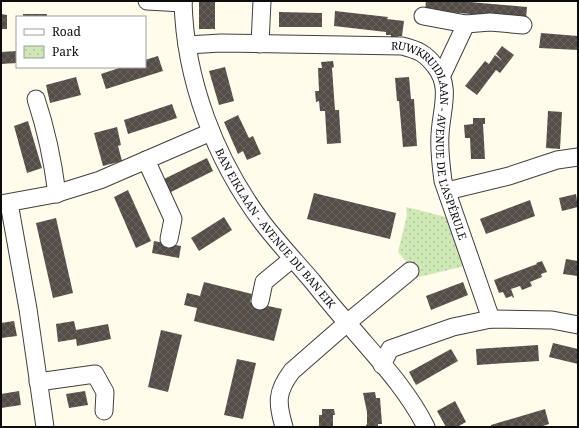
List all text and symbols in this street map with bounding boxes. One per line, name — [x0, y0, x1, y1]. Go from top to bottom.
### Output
legend — [16, 16, 146, 68]
text: Road — [52, 23, 82, 40]
street label: RUWKRUIDLAAN - AVENUE DE L'ASPÉRULE — [391, 37, 471, 242]
text: Park — [52, 43, 80, 60]
street label: BAN EIKLAAN - AVENUE DU BAN EIK — [212, 146, 339, 311]

